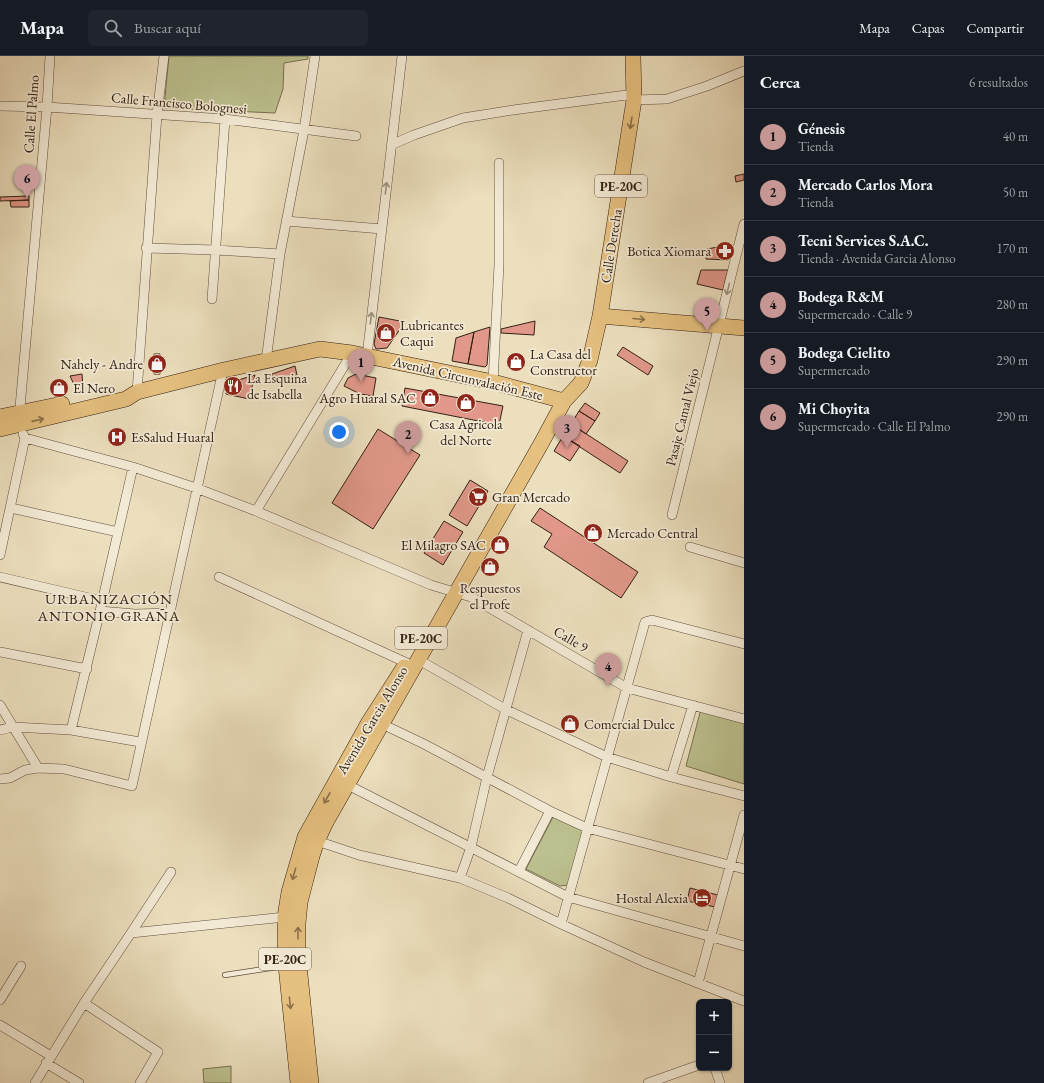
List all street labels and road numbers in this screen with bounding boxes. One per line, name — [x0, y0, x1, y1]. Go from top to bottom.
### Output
street label: Calle El Palmo — [19, 74, 43, 154]
street label: Calle Francisco Bolognesi — [110, 88, 248, 118]
road number: PE-20C — [595, 175, 647, 197]
street label: Calle Derecha — [596, 207, 626, 284]
street label: Avenida Circunvalación Este — [390, 352, 545, 404]
street label: Pasaje Camal Viejo — [661, 366, 703, 468]
street label: Calle 9 — [550, 622, 592, 656]
road number: PE-20C — [395, 627, 447, 649]
street label: Avenida Garcia Alonso — [332, 663, 411, 778]
road number: PE-20C — [259, 948, 311, 970]

